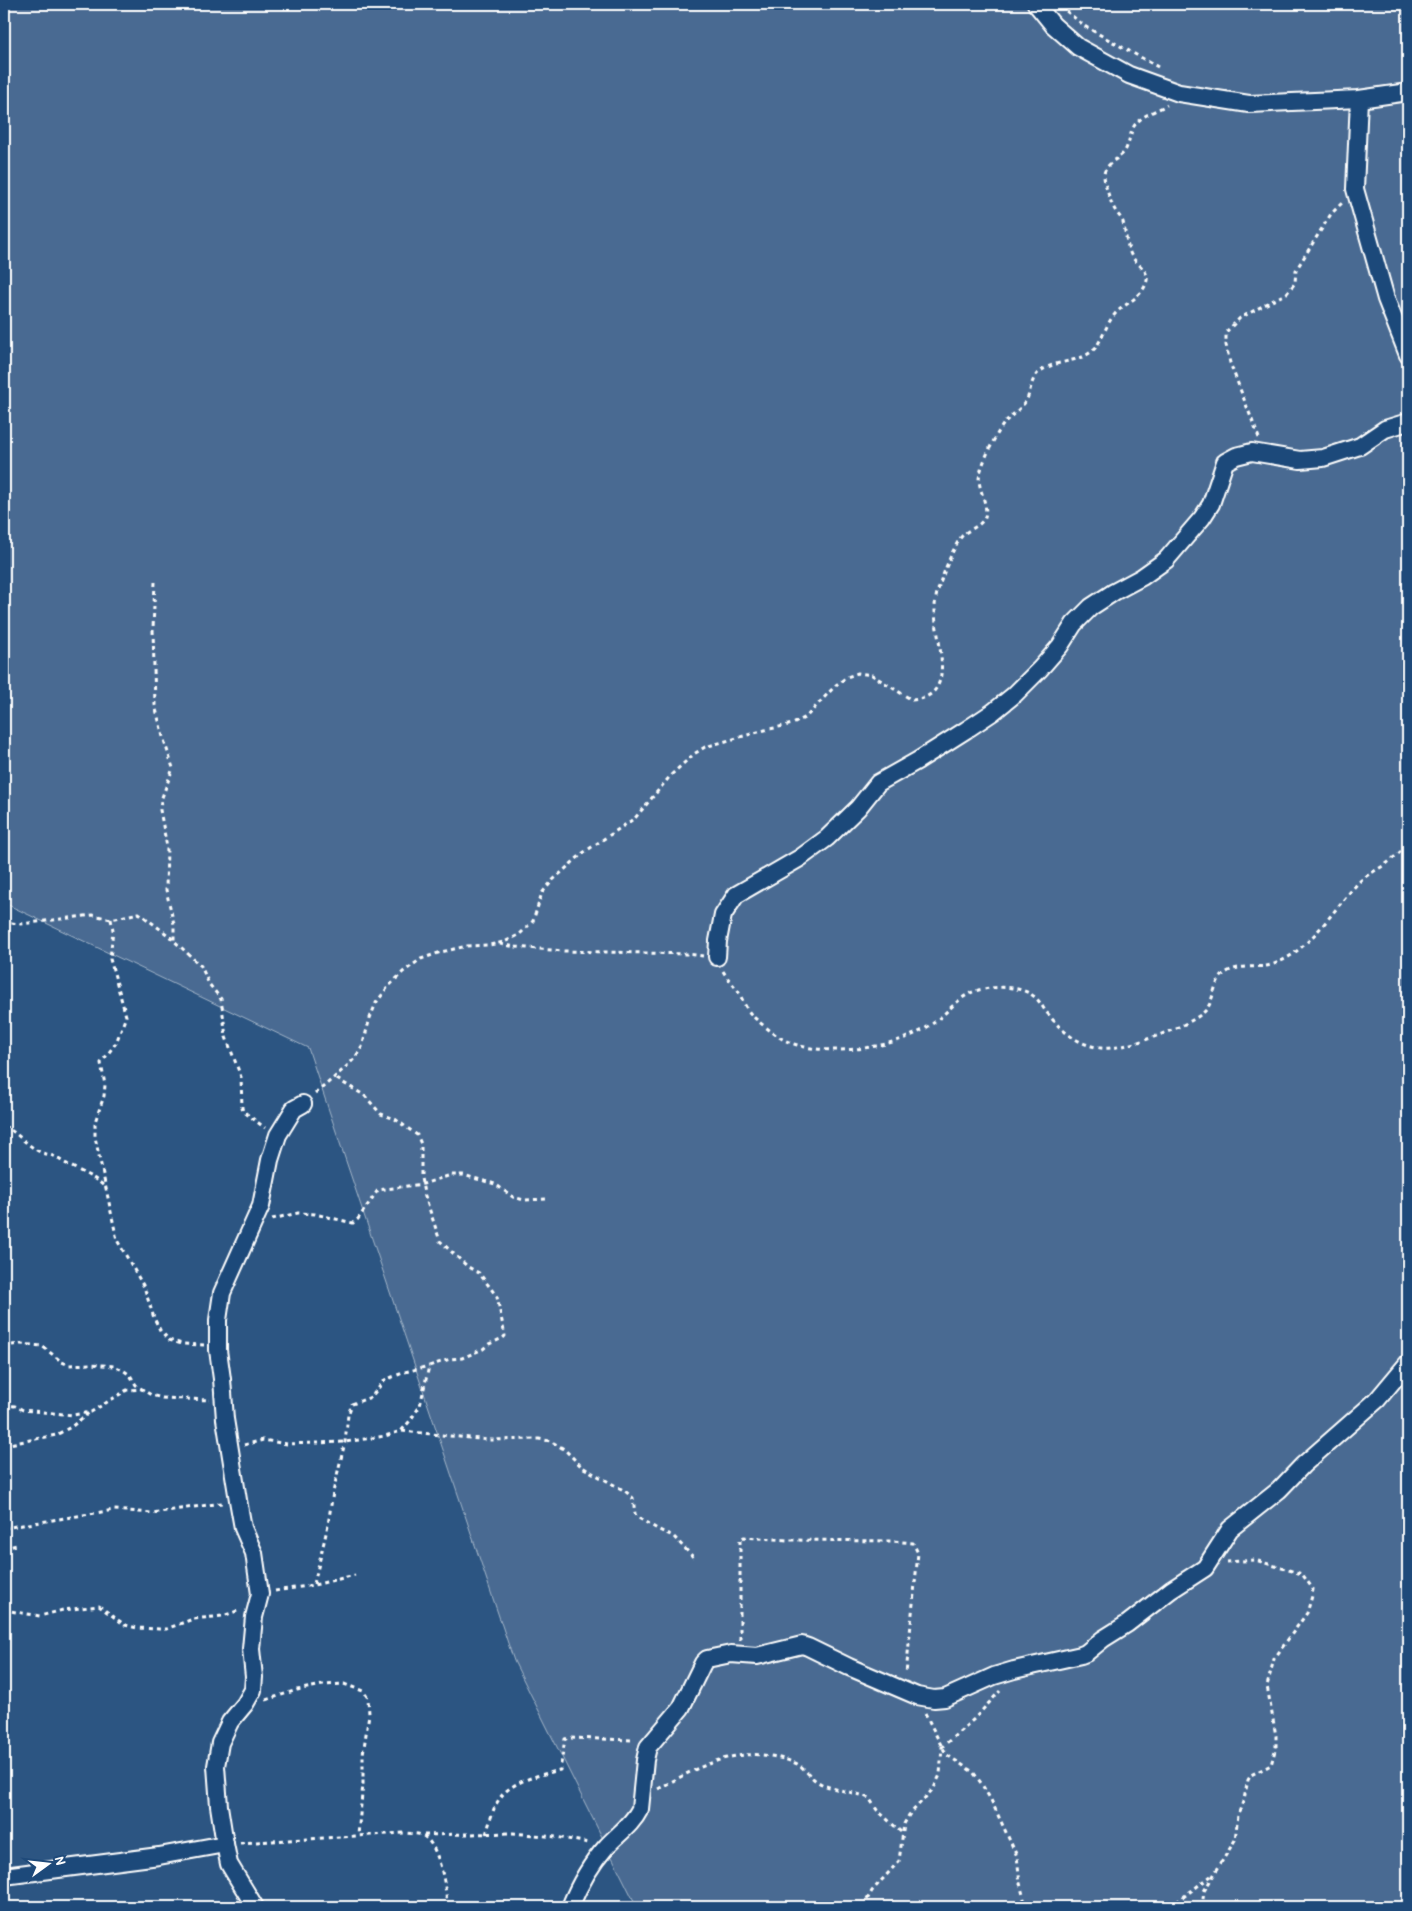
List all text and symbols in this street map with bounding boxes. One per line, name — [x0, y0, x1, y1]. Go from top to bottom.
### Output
north arrow — [22, 1838, 72, 1888]
text: N — [51, 1854, 71, 1867]

